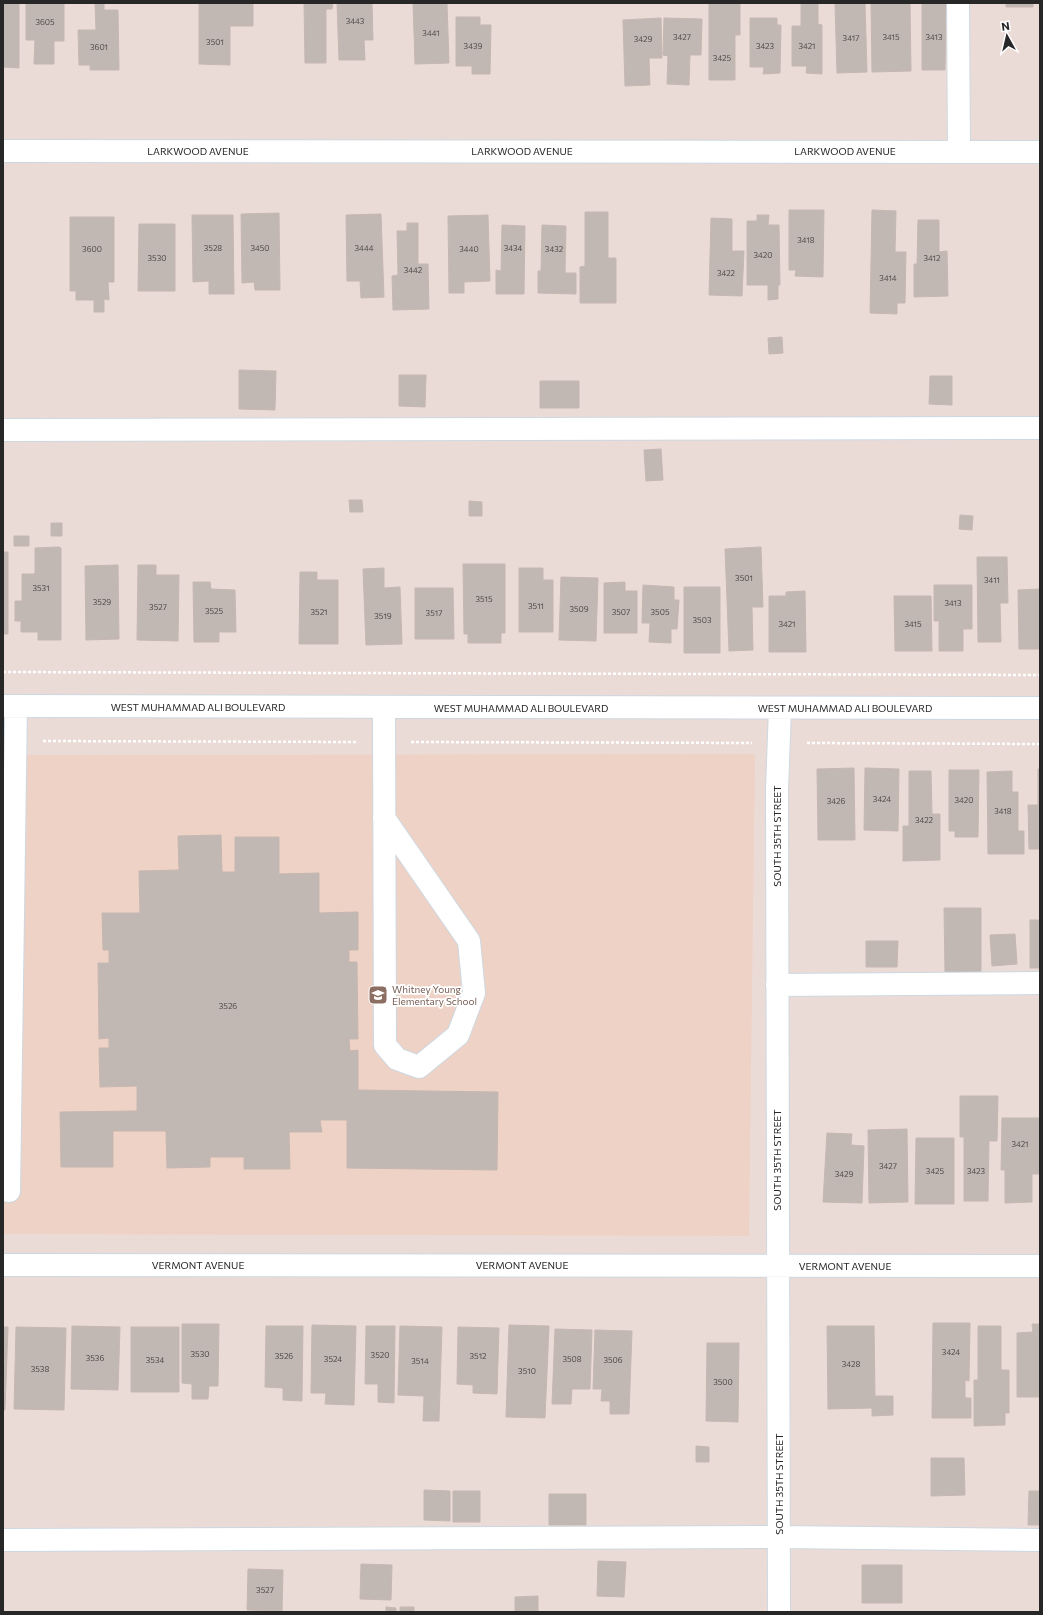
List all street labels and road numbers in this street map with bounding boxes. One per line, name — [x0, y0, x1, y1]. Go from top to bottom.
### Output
street label: LARKWOOD AVENUE — [147, 145, 249, 157]
street label: LARKWOOD AVENUE — [471, 145, 573, 157]
street label: LARKWOOD AVENUE — [794, 145, 896, 157]
street label: WEST MUHAMMAD ALI BOULEVARD — [111, 701, 285, 713]
street label: WEST MUHAMMAD ALI BOULEVARD — [434, 702, 608, 714]
street label: WEST MUHAMMAD ALI BOULEVARD — [758, 702, 932, 714]
street label: SOUTH 35TH STREET — [771, 785, 783, 887]
street label: SOUTH 35TH STREET — [771, 1109, 783, 1211]
street label: VERMONT AVENUE — [152, 1259, 244, 1271]
street label: VERMONT AVENUE — [476, 1259, 568, 1271]
street label: VERMONT AVENUE — [799, 1260, 891, 1272]
street label: SOUTH 35TH STREET — [773, 1433, 785, 1535]

